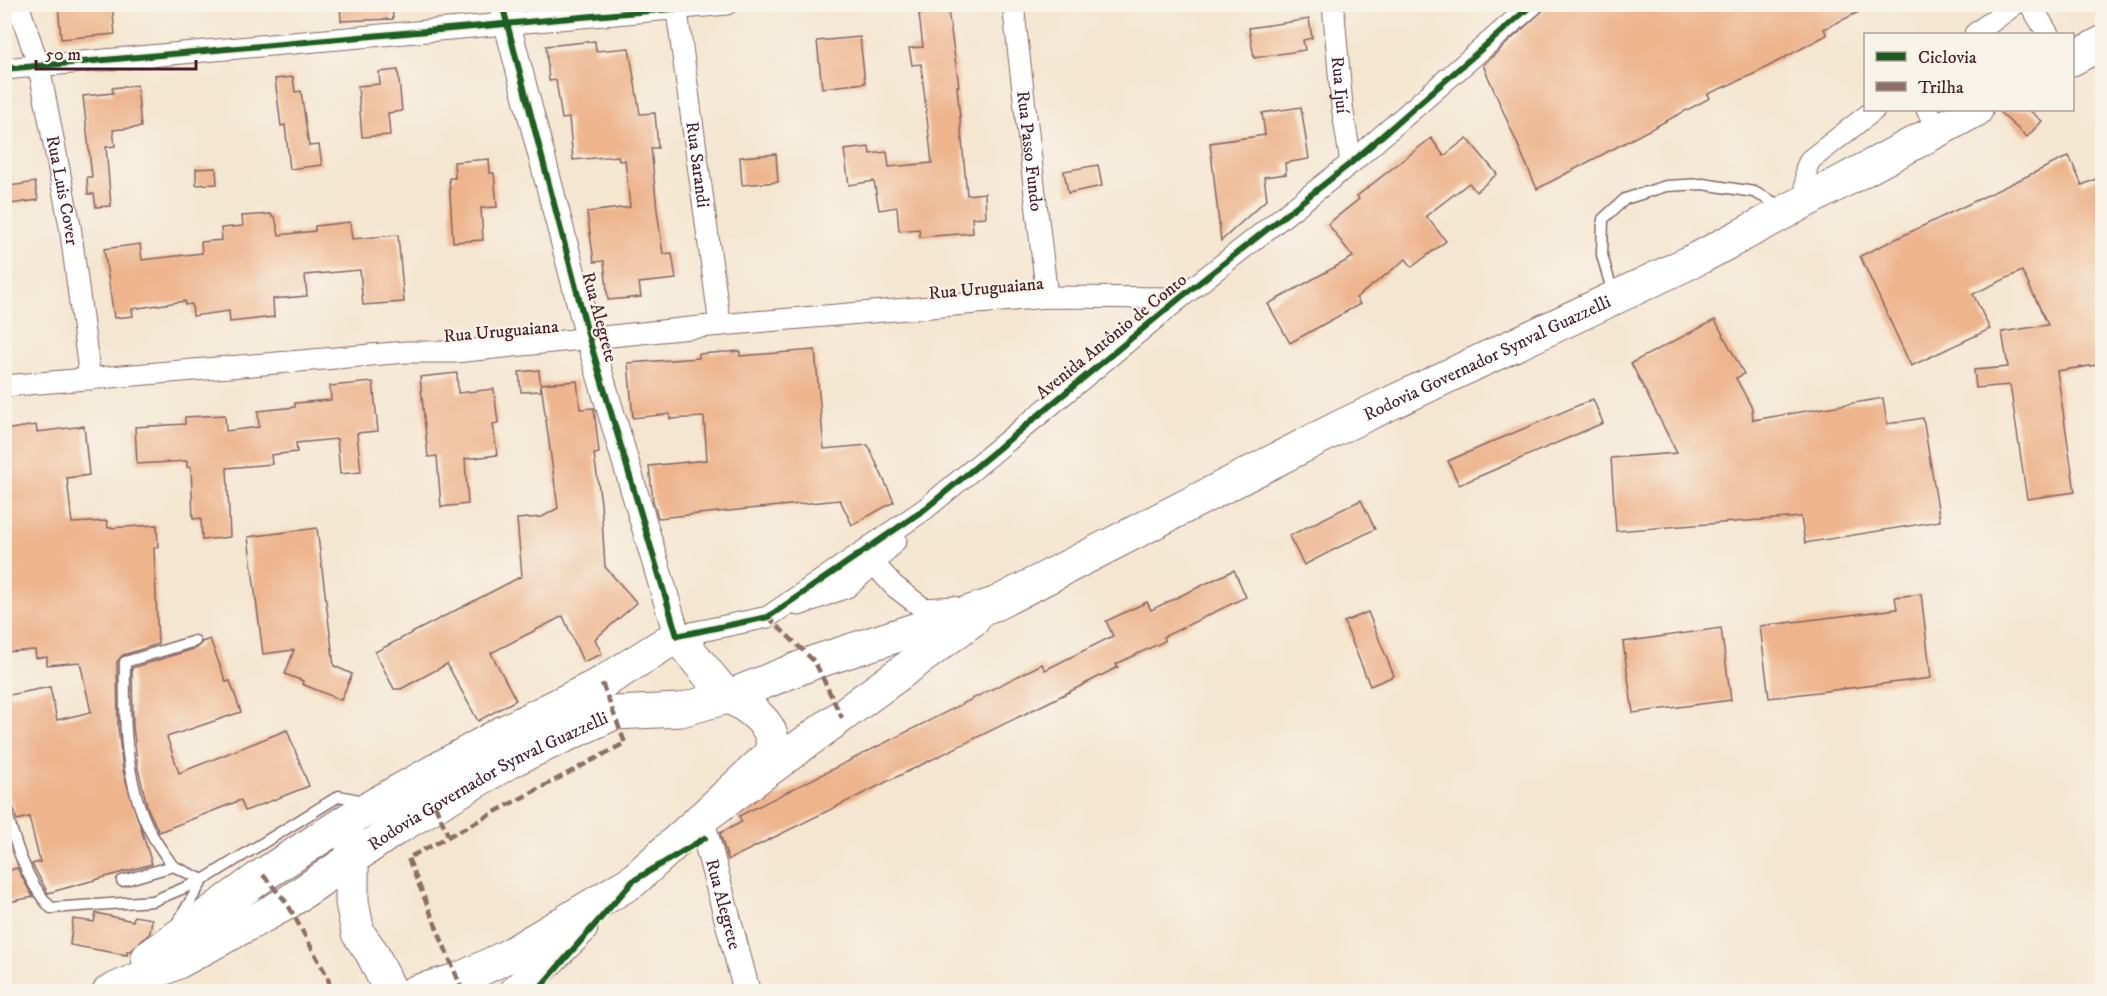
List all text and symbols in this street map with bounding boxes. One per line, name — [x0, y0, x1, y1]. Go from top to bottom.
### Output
scale bar — [36, 33, 196, 71]
legend — [1864, 33, 2074, 111]
text: 50 m — [45, 44, 81, 66]
text: Ciclovia — [1918, 47, 1977, 69]
street label: Rua Ijuí — [1326, 55, 1353, 116]
text: Trilha — [1918, 77, 1964, 99]
street label: Rua Passo Fundo — [1011, 90, 1047, 213]
street label: Rua Sarandi — [680, 120, 714, 209]
street label: Rua Luis Cover — [41, 134, 82, 247]
street label: Avenida Antônio de Conto — [1032, 269, 1192, 404]
street label: Rua Alegrete — [576, 270, 622, 365]
street label: Rua Uruguaiana — [928, 273, 1045, 305]
street label: Rodovia Governador Synval Guazzelli — [1360, 291, 1614, 426]
street label: Rua Uruguaiana — [443, 316, 560, 348]
street label: Rodovia Governador Synval Guazzelli — [364, 707, 612, 856]
street label: Rua Alegrete — [700, 857, 745, 952]

